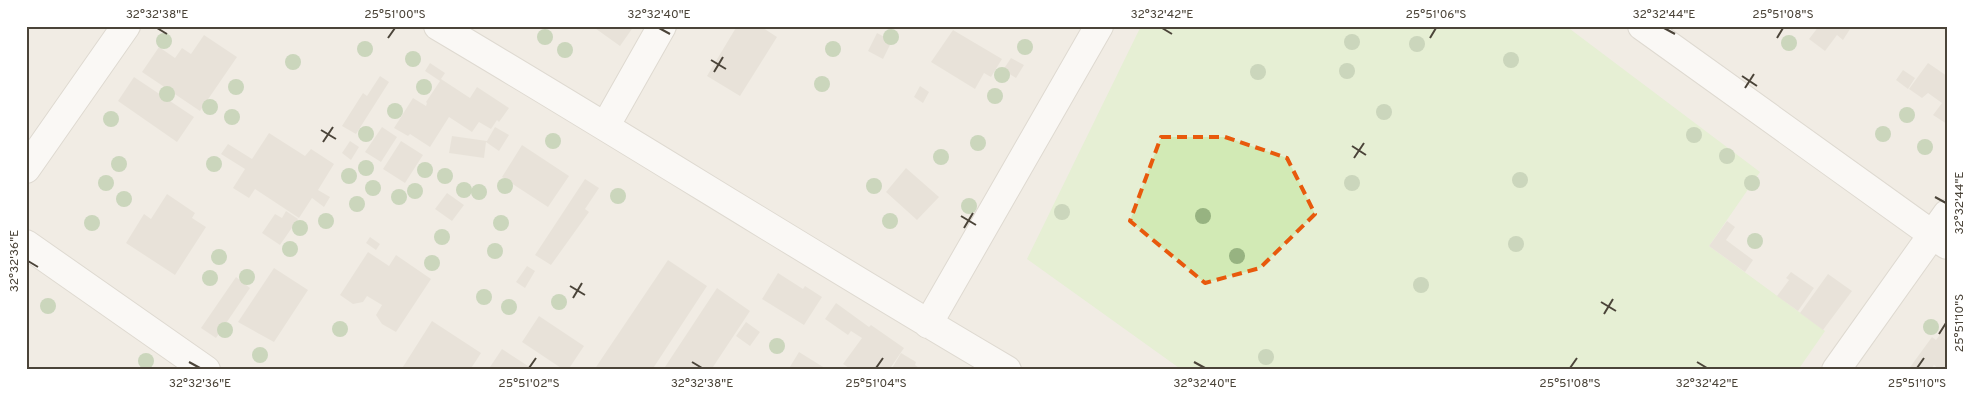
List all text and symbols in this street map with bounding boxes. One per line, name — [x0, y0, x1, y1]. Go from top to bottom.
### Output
text: 32°32'38"E — [126, 7, 188, 23]
text: 25°51'00"S — [364, 7, 426, 23]
text: 32°32'40"E — [627, 7, 691, 23]
text: 32°32'42"E — [1131, 7, 1193, 23]
text: 25°51'06"S — [1405, 7, 1467, 23]
text: 32°32'44"E — [1632, 7, 1696, 23]
text: 25°51'08"S — [1752, 7, 1814, 23]
text: 32°32'44"E — [1952, 171, 1968, 235]
text: 32°32'36"E — [7, 230, 23, 292]
text: 25°51'10"S — [1952, 294, 1968, 352]
text: 32°32'36"E — [169, 376, 231, 392]
text: 25°51'02"S — [498, 376, 560, 392]
text: 32°32'38"E — [671, 376, 733, 392]
text: 25°51'04"S — [845, 376, 907, 392]
text: 32°32'40"E — [1173, 376, 1237, 392]
text: 25°51'08"S — [1539, 376, 1601, 392]
text: 32°32'42"E — [1676, 376, 1738, 392]
text: 25°51'10"S — [1888, 376, 1946, 392]

